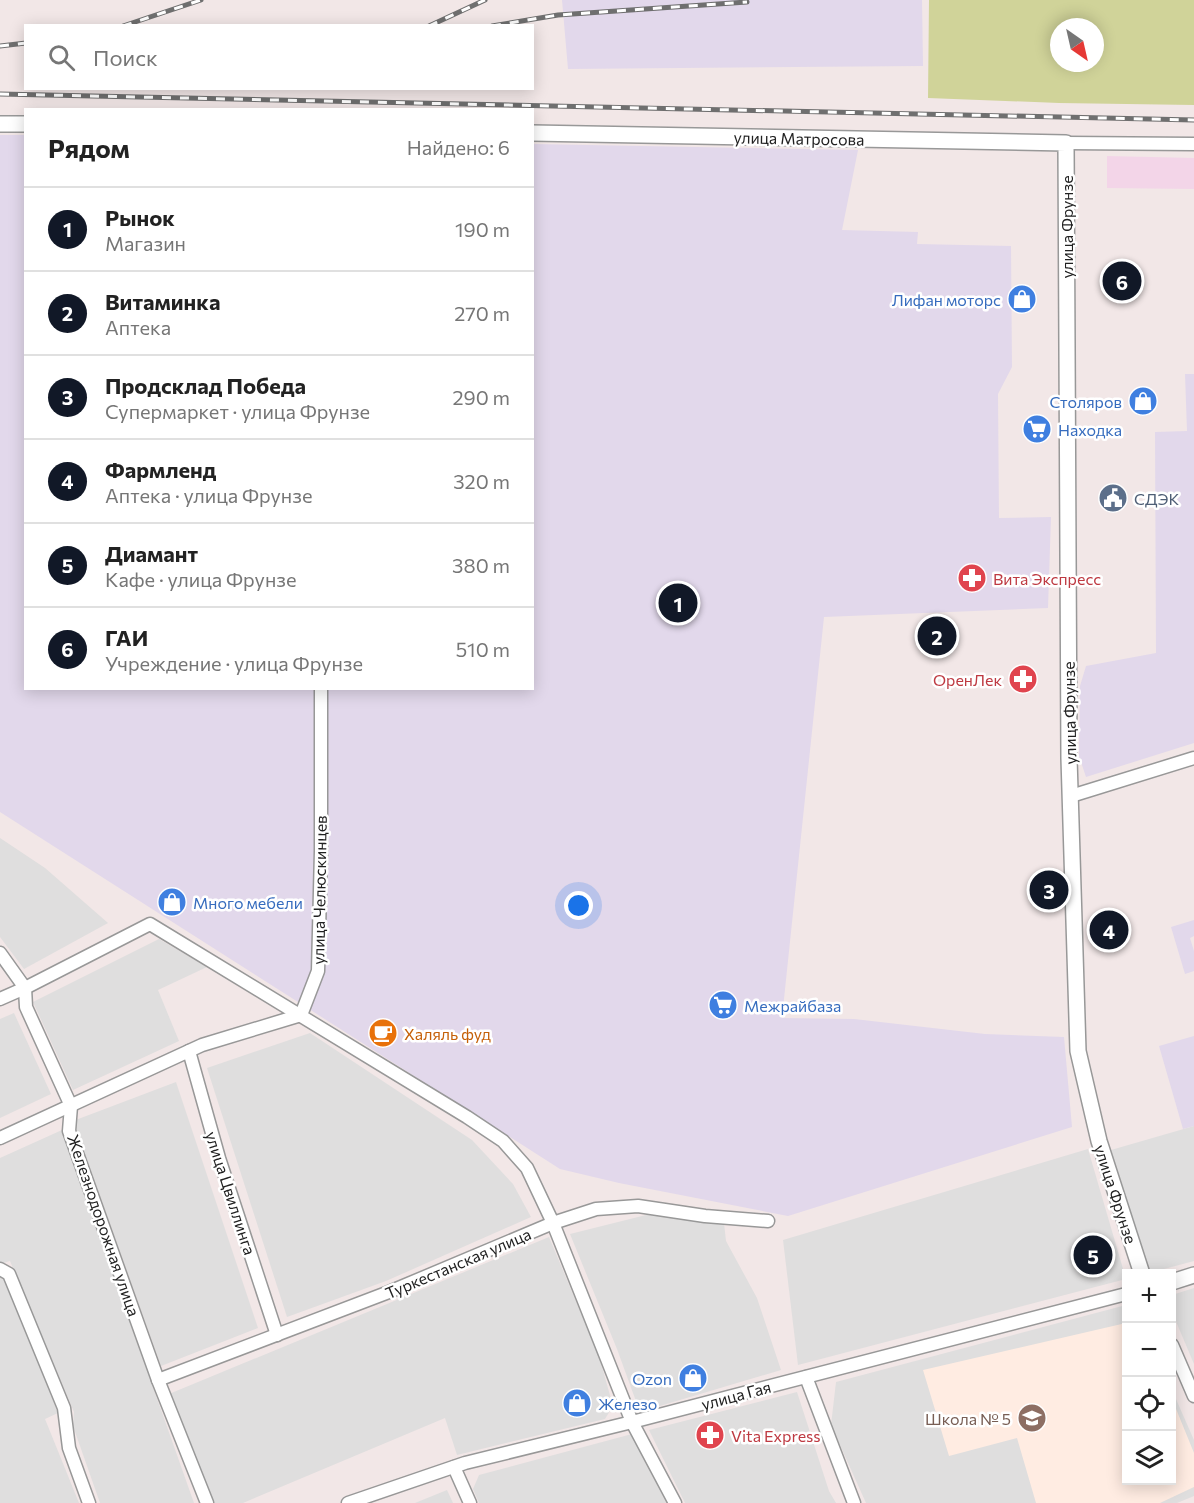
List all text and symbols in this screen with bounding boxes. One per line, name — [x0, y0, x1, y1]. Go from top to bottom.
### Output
north arrow — [1050, 18, 1104, 72]
search box — [24, 24, 534, 90]
icon: search — [45, 41, 78, 74]
text: Поиск — [93, 44, 158, 71]
street label: улица Матросова — [733, 127, 865, 149]
text: Рядом — [48, 132, 130, 163]
text: Найдено: 6 — [407, 135, 510, 159]
street label: улица Фрунзе — [1057, 175, 1076, 279]
text: Рынок — [105, 204, 175, 231]
text: 1 — [63, 217, 72, 241]
text: 190 m — [455, 217, 510, 241]
text: Магазин — [105, 231, 186, 255]
pin: 6 — [1102, 258, 1142, 304]
shop icon: Лифан моторс — [1006, 283, 1038, 315]
text: Витаминка — [105, 288, 220, 315]
place label: Лифан моторс — [892, 290, 1001, 309]
text: 2 — [62, 301, 73, 325]
text: 270 m — [454, 301, 510, 325]
text: Аптека — [105, 315, 171, 339]
text: Продсклад Победа — [105, 372, 306, 399]
text: 3 — [62, 385, 73, 409]
text: 290 m — [452, 385, 510, 409]
shop icon: Столяров — [1127, 385, 1159, 417]
place label: Столяров — [1049, 392, 1122, 411]
text: Супермаркет · улица Фрунзе — [105, 399, 370, 423]
supermarket icon: Находка — [1021, 413, 1053, 445]
place label: Находка — [1058, 420, 1122, 439]
text: Фармленд — [105, 456, 216, 483]
text: 4 — [61, 469, 74, 493]
text: 320 m — [453, 469, 510, 493]
public building icon: СДЭК — [1097, 482, 1129, 514]
text: Аптека · улица Фрунзе — [105, 483, 312, 507]
place label: СДЭК — [1134, 489, 1179, 508]
text: Диамант — [105, 540, 198, 567]
text: 5 — [62, 553, 73, 577]
text: 380 m — [452, 553, 510, 577]
pharmacy icon: Вита Экспресс — [956, 562, 988, 594]
text: Кафе · улица Фрунзе — [105, 567, 297, 591]
place label: Вита Экспресс — [993, 569, 1101, 588]
pin: 1 — [658, 580, 698, 626]
pin: 2 — [918, 614, 956, 658]
text: ГАИ — [105, 624, 148, 651]
text: 6 — [61, 637, 74, 661]
text: 510 m — [456, 637, 510, 661]
text: Учреждение · улица Фрунзе — [105, 651, 363, 675]
street label: улица Фрунзе — [1059, 661, 1079, 765]
pharmacy icon: ОренЛек — [1007, 663, 1039, 695]
place label: ОренЛек — [933, 670, 1002, 689]
street label: улица Челюскинцев — [308, 815, 330, 965]
pin: 3 — [1030, 868, 1068, 912]
shop icon: Много мебели — [156, 886, 188, 918]
your location — [564, 891, 593, 920]
place label: Много мебели — [193, 893, 303, 912]
pin: 4 — [1090, 908, 1128, 952]
supermarket icon: Межрайбаза — [707, 989, 739, 1021]
place label: Межрайбаза — [744, 996, 841, 1015]
cafe icon: Халяль фуд — [367, 1017, 399, 1049]
place label: Халяль фуд — [404, 1024, 491, 1043]
street label: улица Цвиллинга — [202, 1129, 260, 1257]
street label: Железнодорожная улица — [64, 1132, 144, 1318]
street label: улица Фрунзе — [1091, 1142, 1141, 1246]
street label: Туркестанская улица — [382, 1224, 534, 1302]
pin: 5 — [1074, 1232, 1112, 1278]
map controls — [1122, 1269, 1176, 1485]
button: + — [1122, 1269, 1176, 1323]
button: − — [1122, 1323, 1176, 1377]
shop icon: Ozon — [677, 1362, 709, 1394]
place label: Ozon — [632, 1369, 672, 1388]
street label: улица Гая — [699, 1377, 773, 1413]
button: locate — [1122, 1377, 1176, 1431]
shop icon: Железо — [561, 1387, 593, 1419]
place label: Железо — [598, 1394, 657, 1413]
school or university icon: Школа № 5 — [1016, 1402, 1048, 1434]
place label: Школа № 5 — [925, 1409, 1011, 1428]
pharmacy icon: Vita Express — [694, 1419, 726, 1451]
place label: Vita Express — [731, 1426, 821, 1445]
button: layers — [1122, 1431, 1176, 1485]

